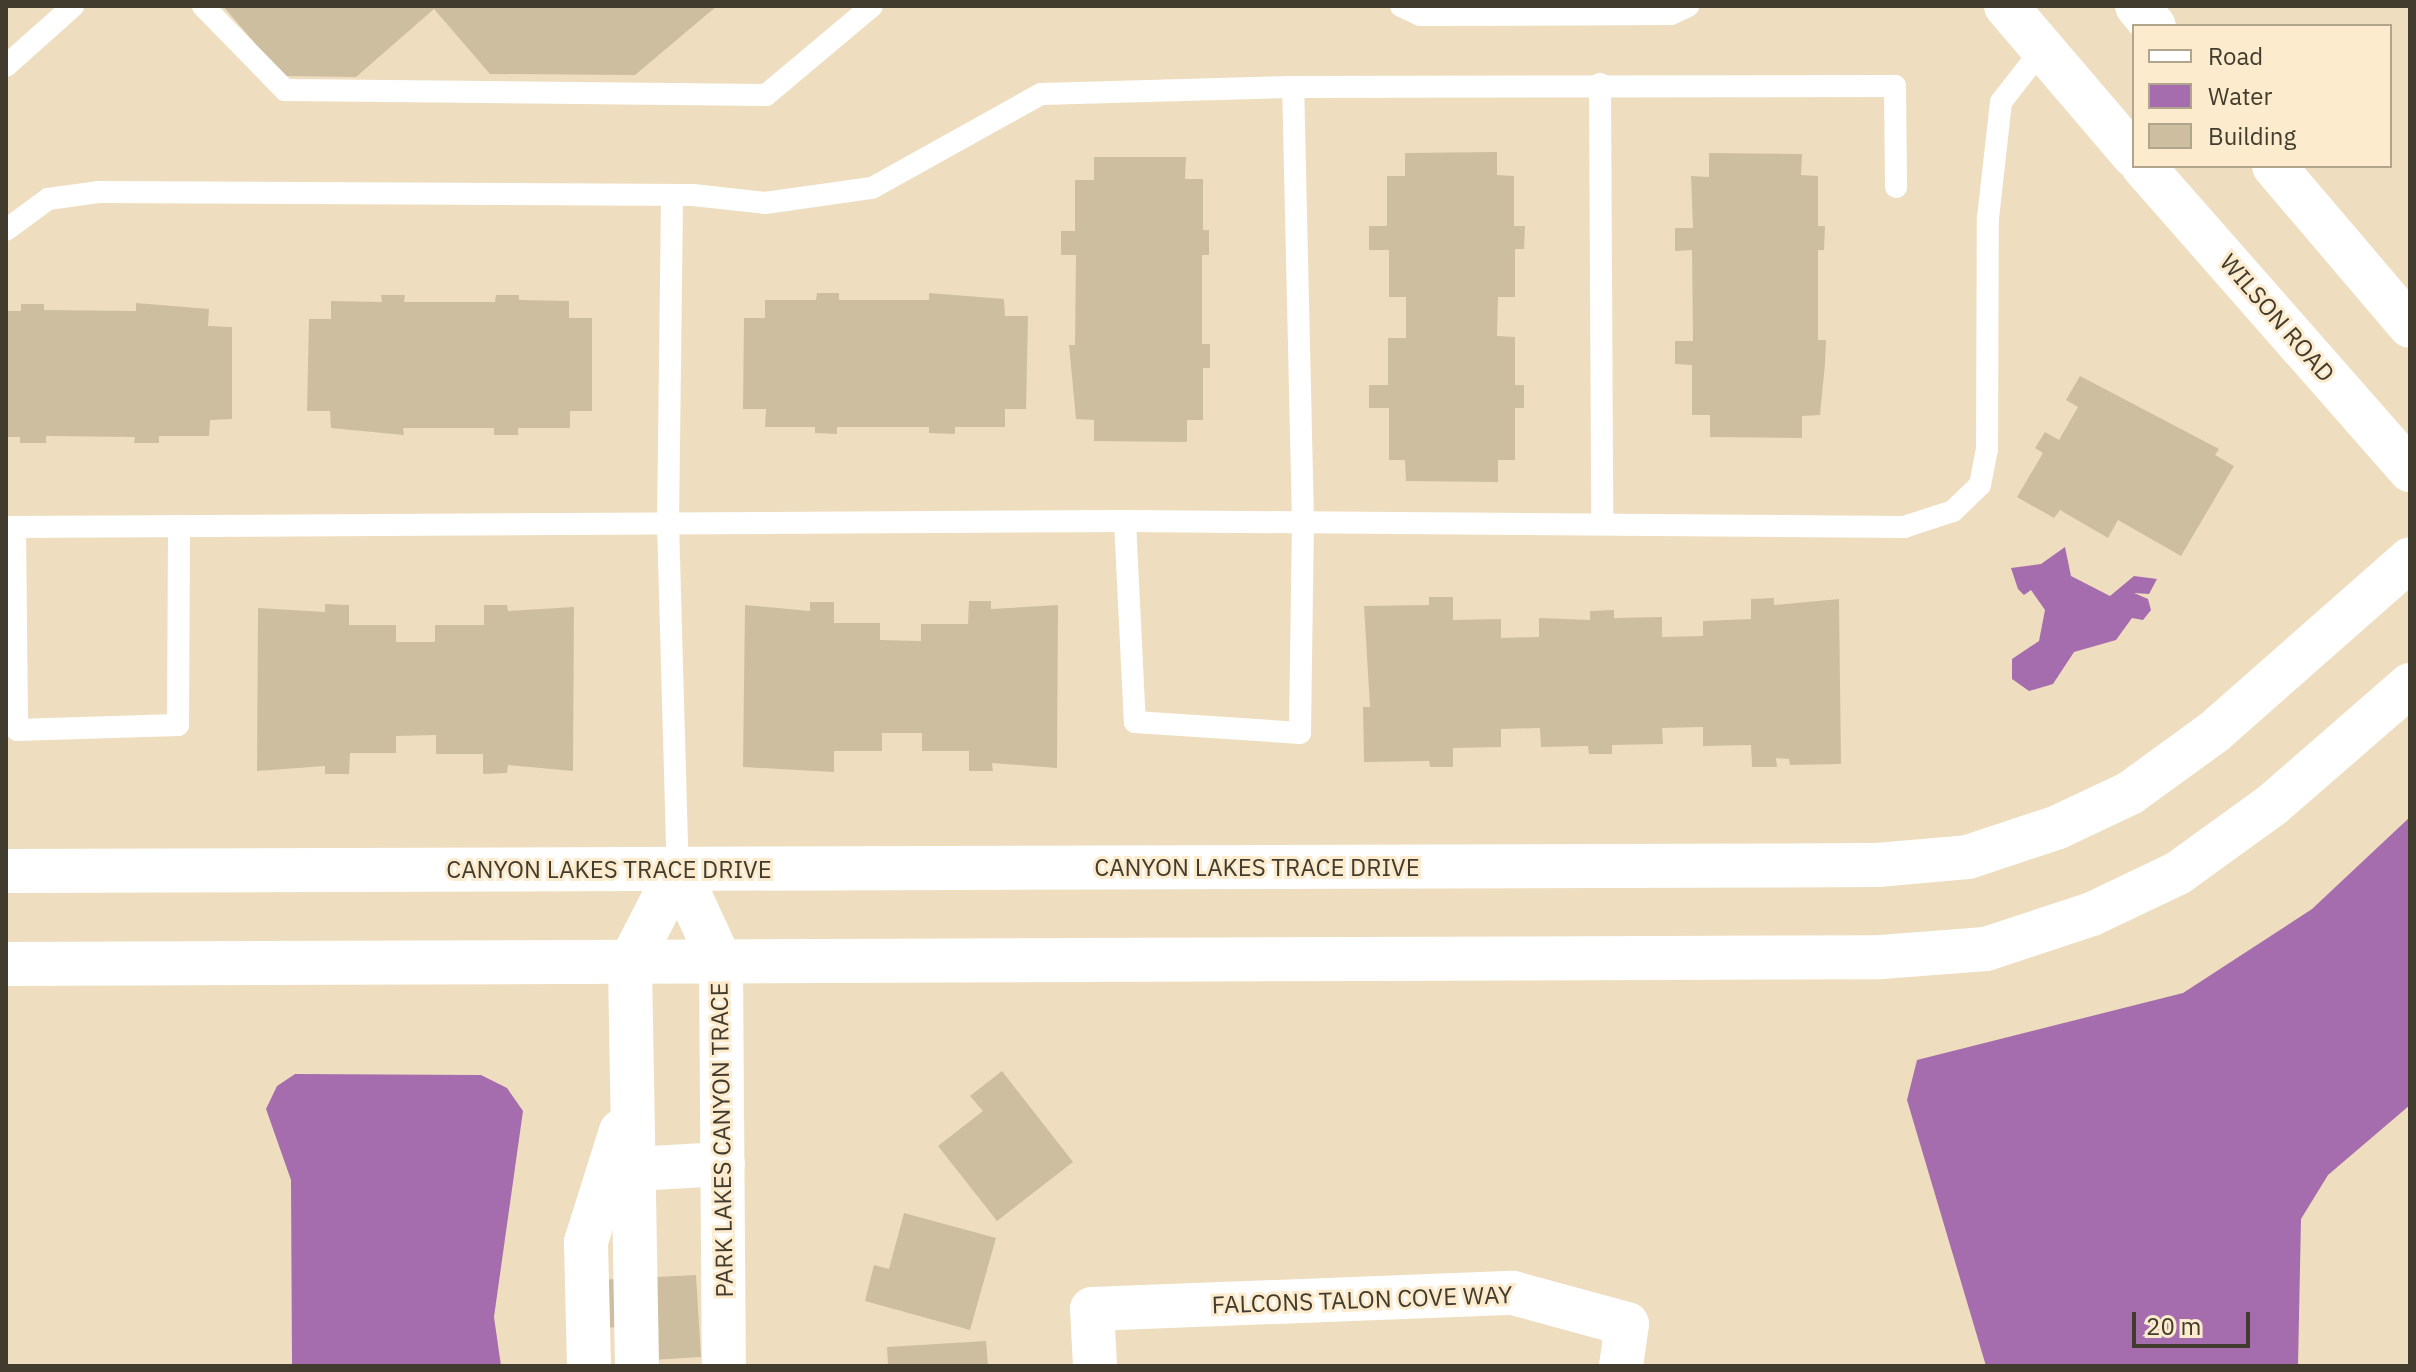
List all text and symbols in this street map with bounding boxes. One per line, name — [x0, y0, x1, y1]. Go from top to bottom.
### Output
legend — [2132, 24, 2392, 168]
text: Road — [2208, 40, 2263, 72]
text: Water — [2208, 80, 2272, 112]
text: Building — [2208, 120, 2296, 152]
street label: WILSON ROAD — [2214, 248, 2340, 388]
street label: CANYON LAKES TRACE DRIVE — [1094, 854, 1420, 882]
street label: CANYON LAKES TRACE DRIVE — [446, 856, 772, 884]
street label: PARK LAKES CANYON TRACE — [705, 982, 739, 1298]
street label: FALCONS TALON COVE WAY — [1211, 1280, 1513, 1320]
scale bar — [2136, 1296, 2254, 1346]
text: 20 m — [2146, 1310, 2201, 1342]

